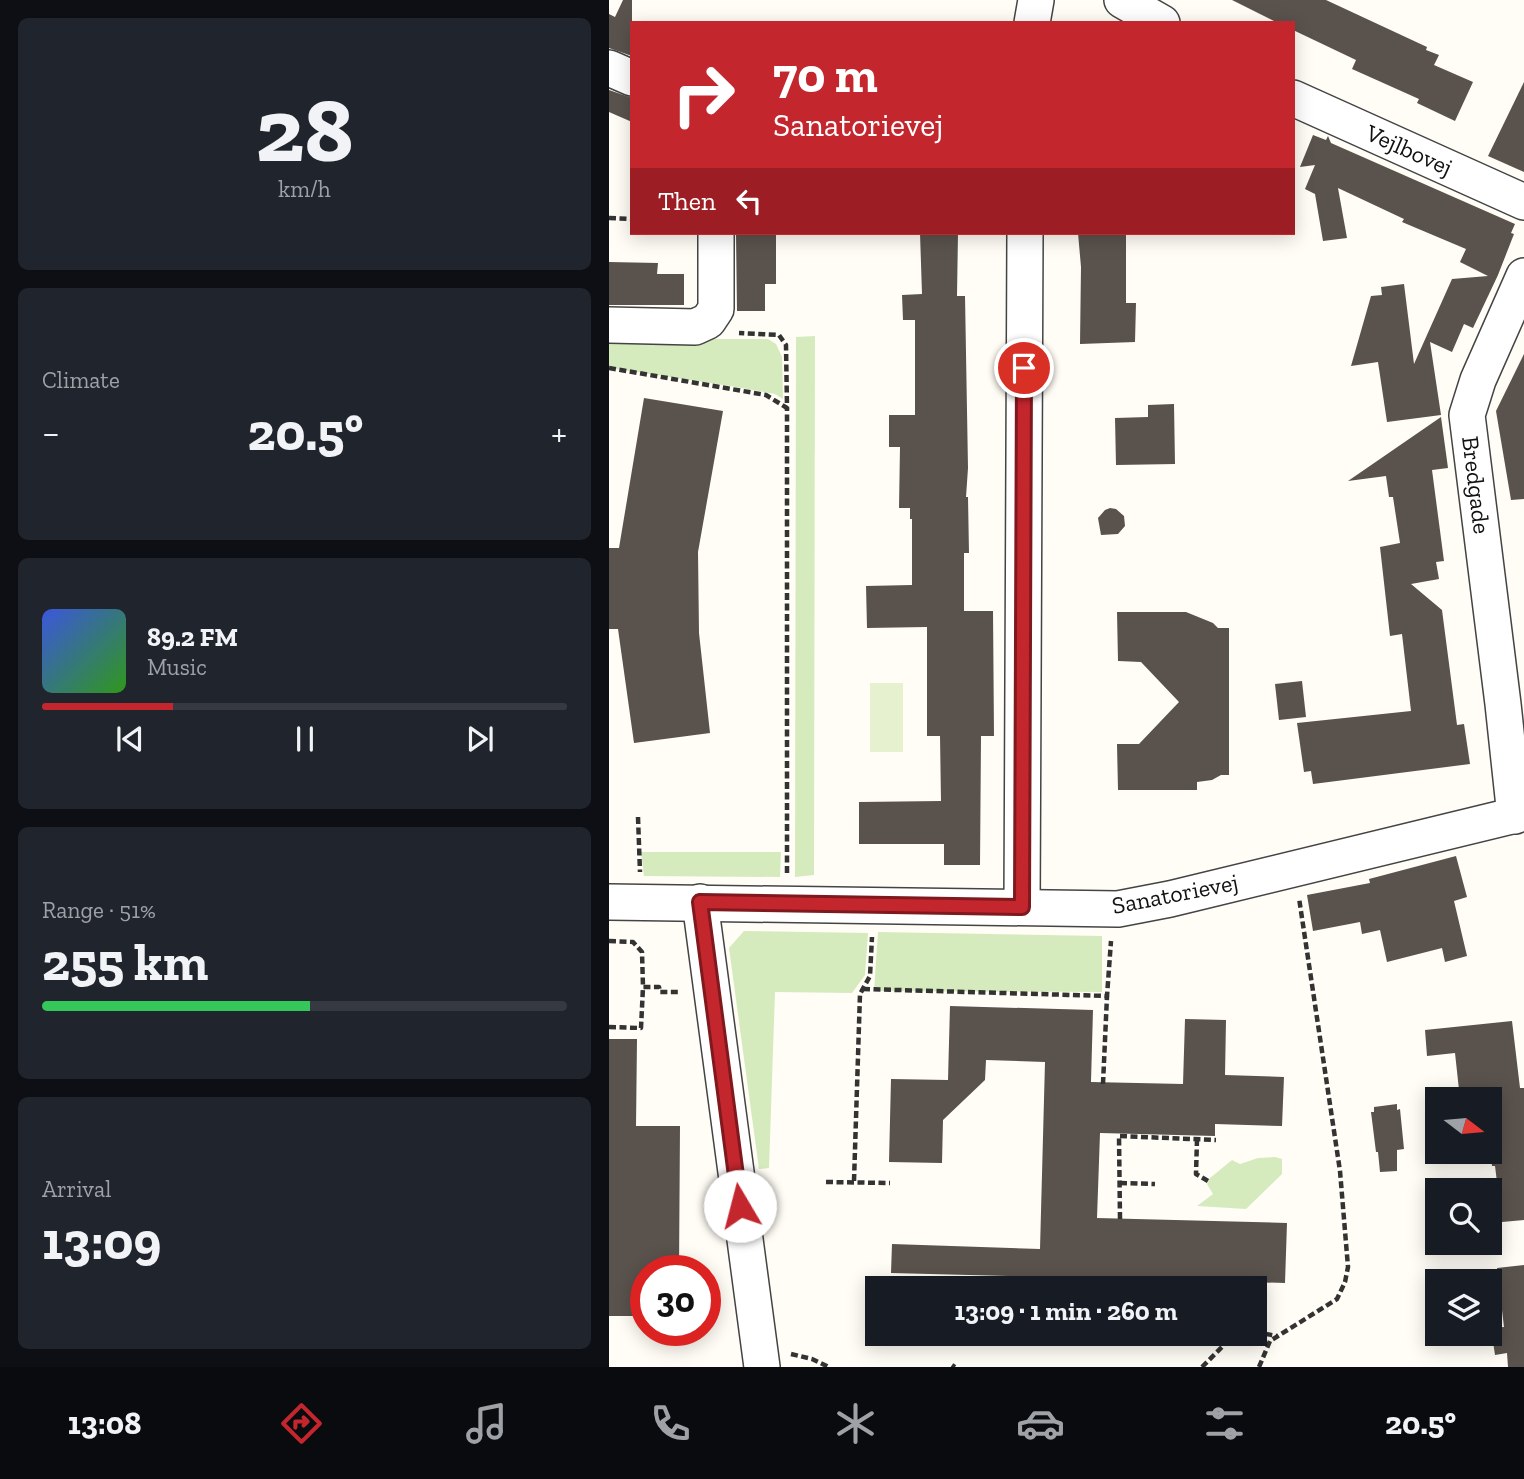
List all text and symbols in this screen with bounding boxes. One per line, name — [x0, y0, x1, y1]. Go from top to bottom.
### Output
text: 70 m — [773, 46, 878, 105]
icon: right — [658, 49, 749, 140]
text: 28 — [256, 75, 353, 184]
text: Sanatorievej — [773, 106, 943, 144]
street label: Vejlbovej — [1361, 117, 1457, 181]
text: km/h — [278, 175, 331, 203]
icon: left — [730, 182, 768, 220]
text: Then — [658, 185, 716, 217]
pin — [994, 338, 1054, 398]
icon: arrive — [1005, 349, 1043, 387]
text: Climate — [42, 366, 120, 394]
text: 20.5° — [248, 401, 363, 463]
text: − — [42, 410, 60, 456]
text: + — [551, 410, 567, 456]
street label: Bredgade — [1456, 434, 1497, 535]
text: 89.2 FM — [147, 621, 238, 653]
text: Music — [147, 653, 207, 681]
icon: previous — [111, 720, 149, 758]
icon: pause — [286, 720, 324, 758]
icon: next — [461, 720, 499, 758]
street label: Sanatorievej — [1109, 867, 1240, 920]
text: Range · 51% — [42, 896, 156, 924]
text: 255 km — [42, 931, 208, 993]
north arrow — [1425, 1087, 1501, 1164]
map controls — [1425, 1087, 1502, 1346]
position arrow — [703, 1169, 777, 1243]
text: Arrival — [42, 1175, 111, 1203]
button: search — [1425, 1178, 1502, 1255]
text: 13:09 — [42, 1210, 161, 1272]
speed limit sign: 30 — [630, 1255, 721, 1346]
button: layers — [1425, 1269, 1502, 1346]
text: 13:09 · 1 min · 260 m — [955, 1295, 1177, 1327]
icon: directions — [277, 1399, 326, 1448]
icon: music — [462, 1399, 511, 1448]
icon: phone — [646, 1399, 695, 1448]
icon: climate — [831, 1399, 880, 1448]
icon: car — [1016, 1399, 1065, 1448]
icon: filters — [1200, 1399, 1249, 1448]
text: 13:08 — [68, 1404, 141, 1442]
text: 20.5° — [1385, 1404, 1456, 1442]

